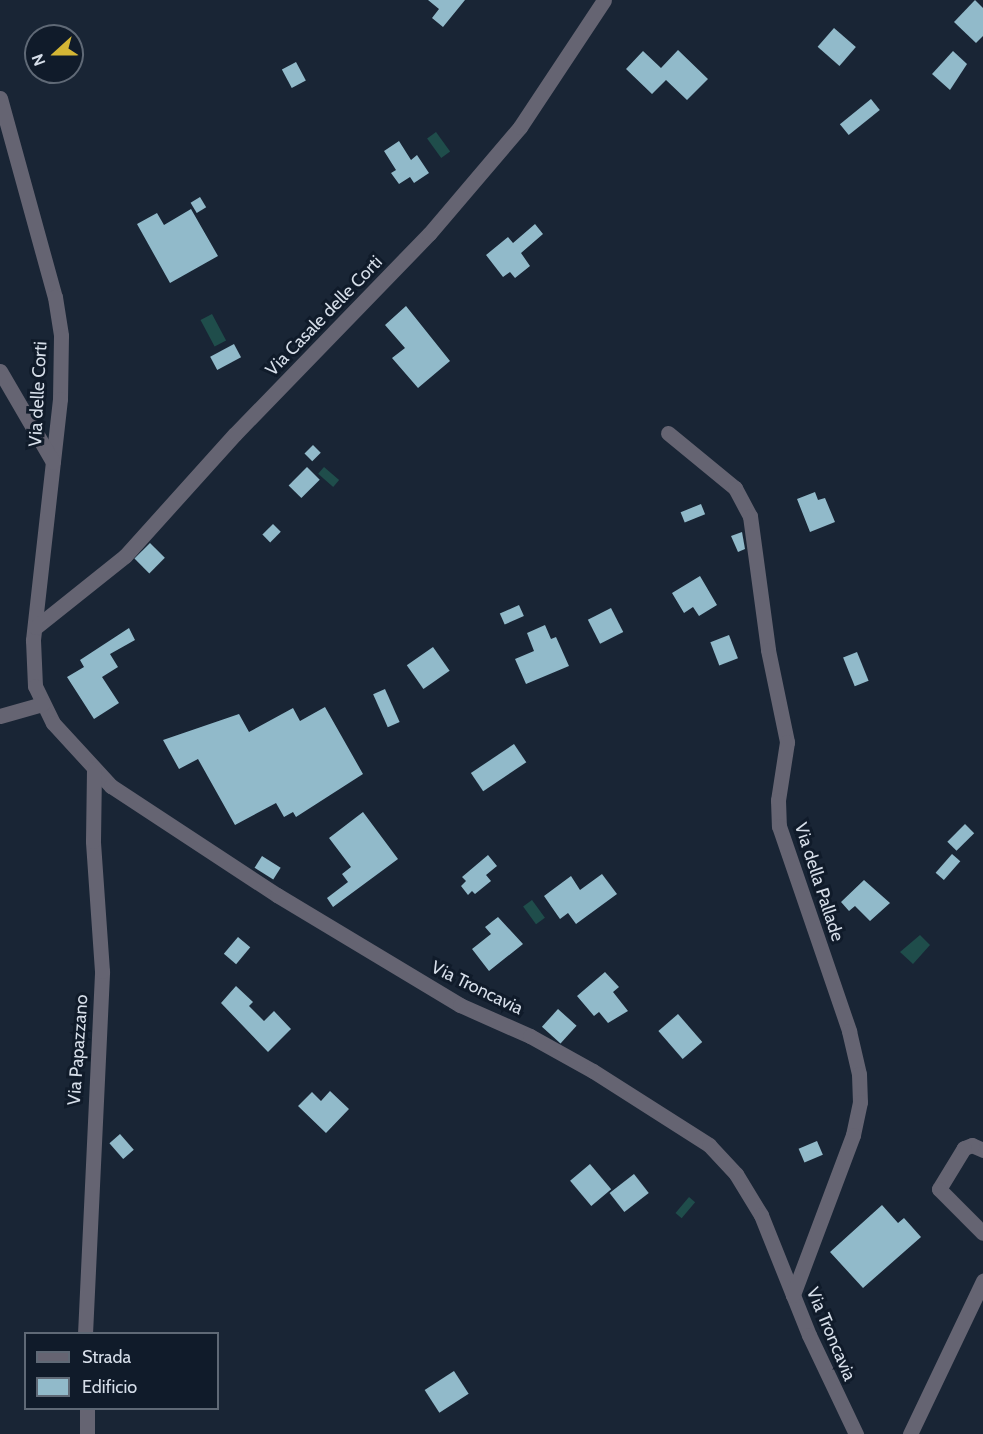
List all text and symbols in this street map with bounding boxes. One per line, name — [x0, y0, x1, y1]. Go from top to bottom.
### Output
north arrow — [24, 24, 84, 84]
text: N — [28, 51, 49, 69]
street label: Via Casale delle Corti — [261, 251, 387, 381]
street label: Via delle Corti — [24, 341, 52, 447]
street label: Via della Pallade — [790, 820, 848, 944]
street label: Via Troncavia — [428, 956, 526, 1020]
street label: Via Papazzano — [63, 994, 93, 1106]
street label: Via Troncavia — [802, 1284, 860, 1384]
legend — [24, 1332, 219, 1410]
text: Strada — [82, 1346, 131, 1368]
text: Edificio — [82, 1376, 137, 1398]

